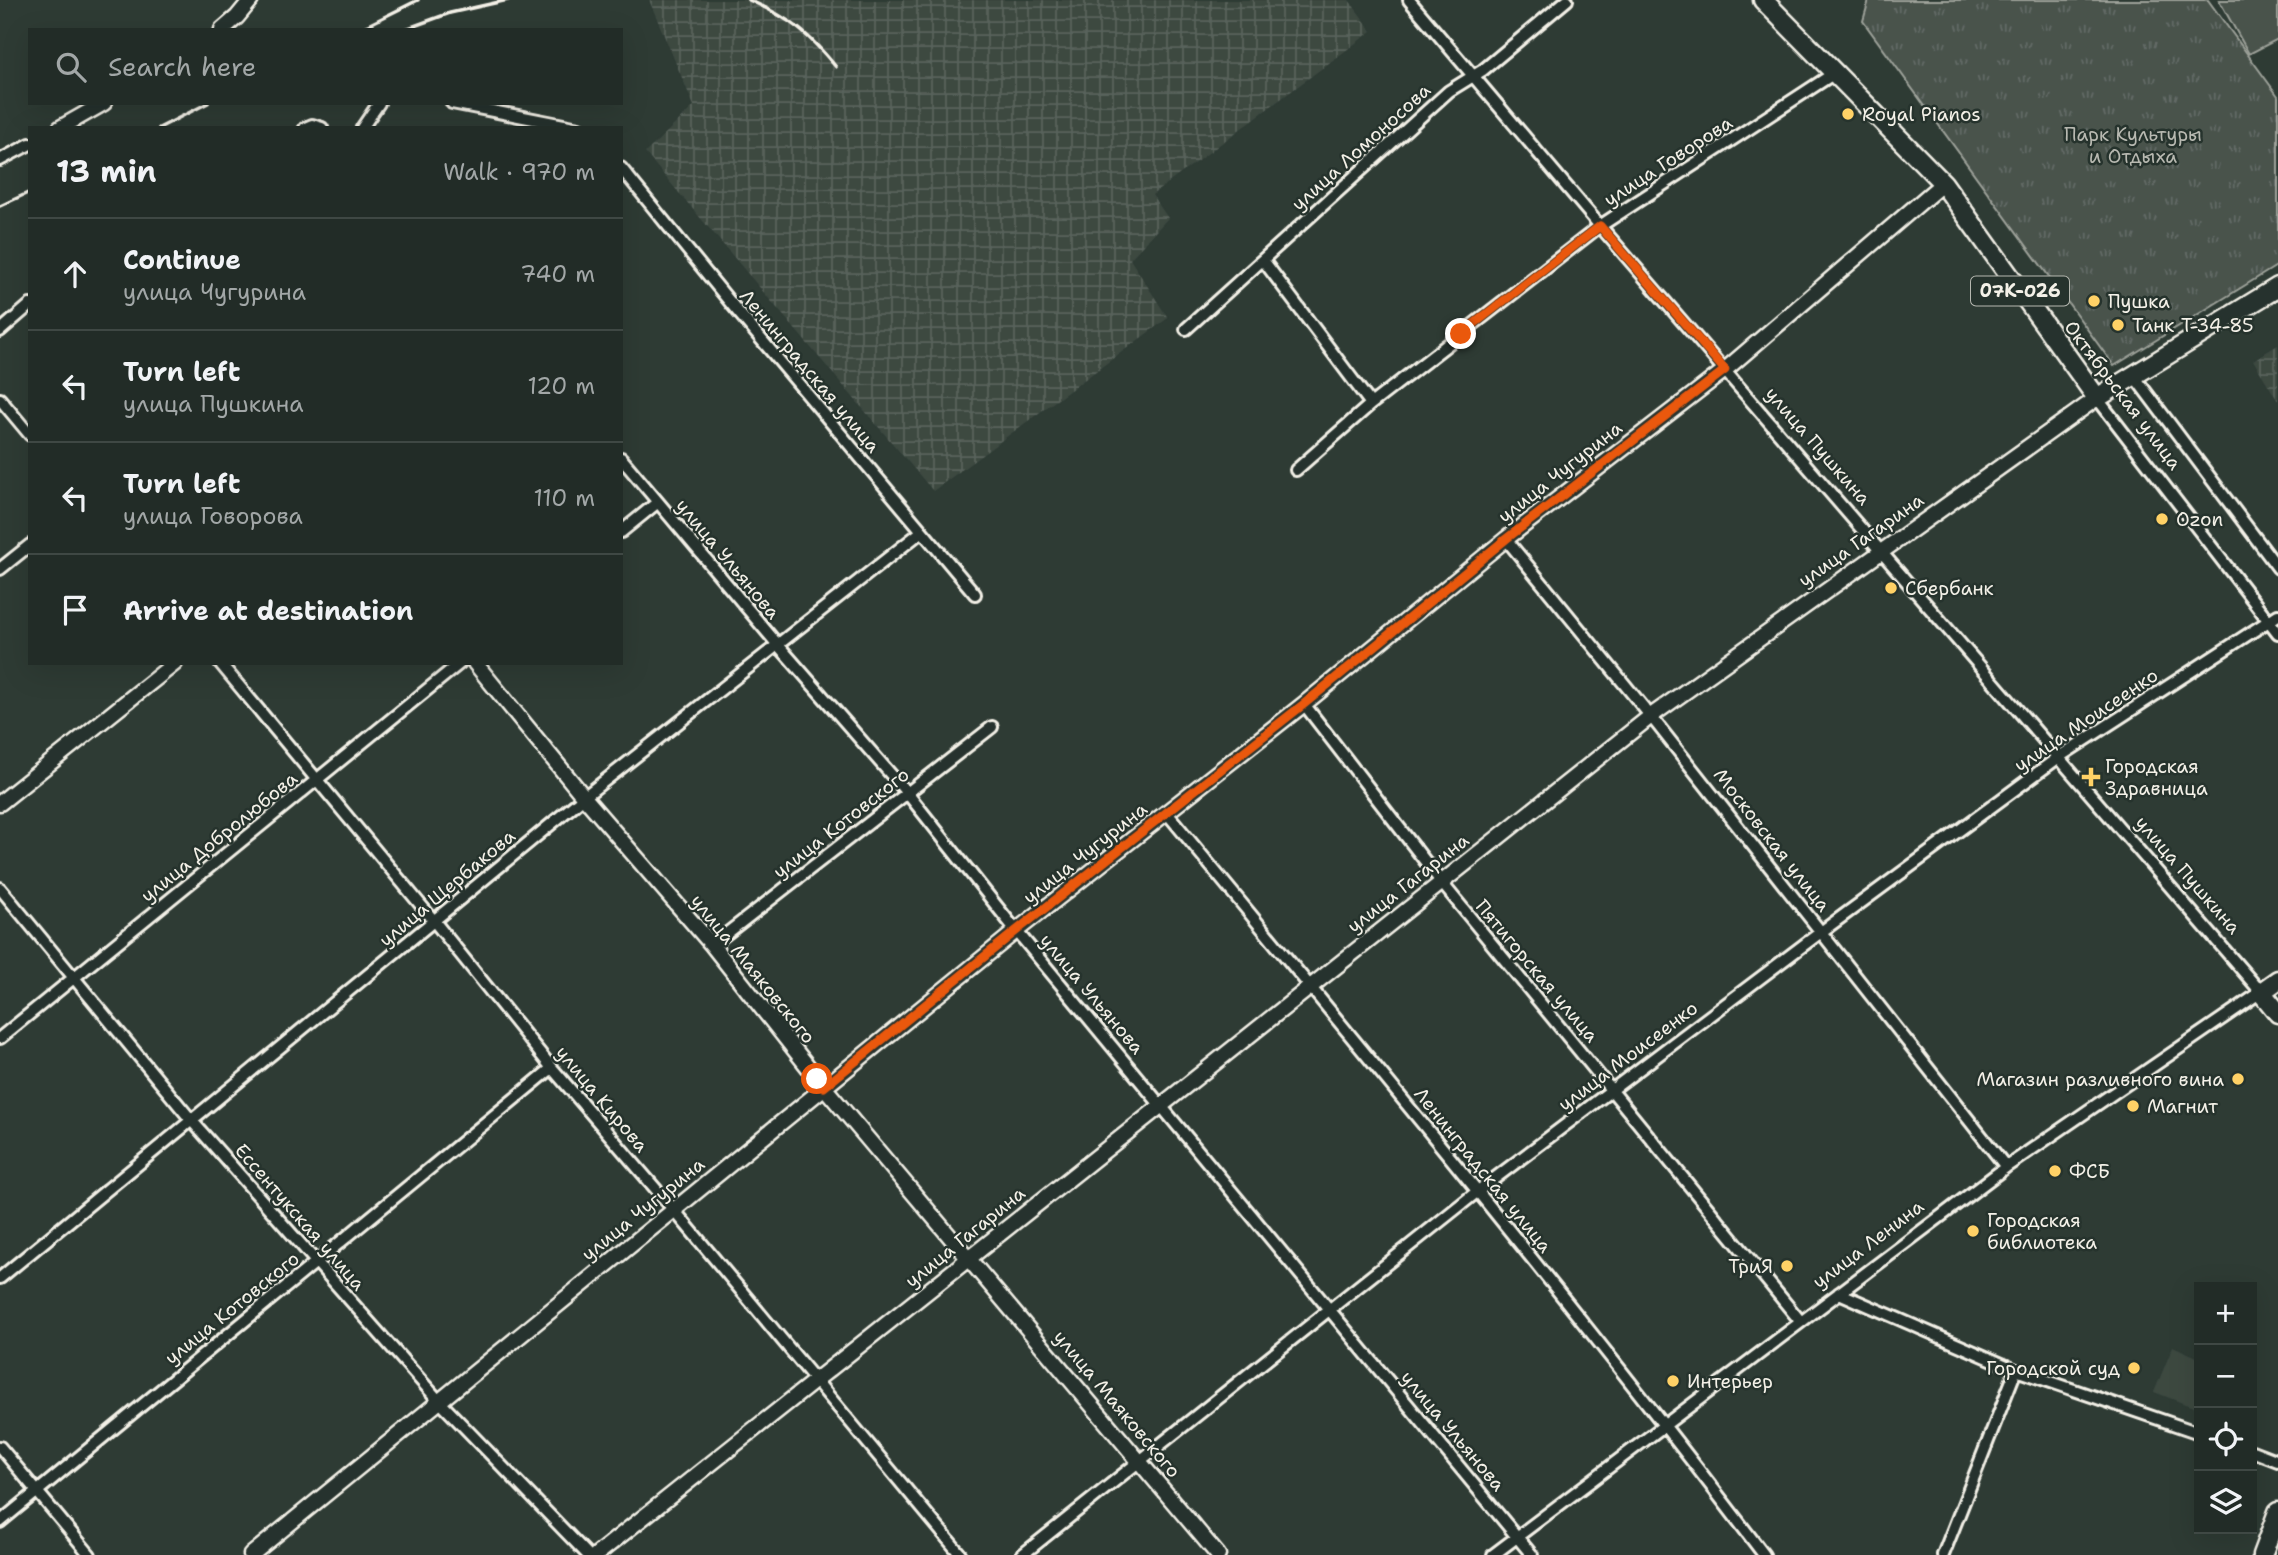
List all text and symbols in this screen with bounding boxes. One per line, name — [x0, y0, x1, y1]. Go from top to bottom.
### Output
search box — [28, 28, 623, 105]
icon: search — [52, 48, 90, 86]
text: Search here — [108, 49, 257, 84]
street label: улица Ломоносова — [1286, 78, 1436, 216]
place label: Royal Pianos — [1862, 102, 1981, 127]
marker: Royal Pianos — [1840, 106, 1856, 122]
street label: улица Говорова — [1599, 110, 1737, 212]
park label: Парк Культуры и Отдыха — [2064, 122, 2202, 169]
text: 13 min — [56, 151, 156, 192]
text: Walk · 970 m — [443, 157, 595, 187]
text: Continue — [123, 242, 241, 277]
icon: ahead — [56, 255, 94, 293]
text: 740 m — [520, 259, 595, 289]
road number: 07К-026 — [1971, 276, 2069, 306]
text: улица Чугурина — [123, 277, 306, 307]
street label: Ленинградская улица — [734, 284, 886, 458]
place label: Пушка — [2108, 289, 2170, 314]
marker: Пушка — [2086, 293, 2102, 309]
place label: Танк Т-34-85 — [2132, 313, 2254, 338]
street label: Октябрьская улица — [2059, 315, 2188, 475]
marker: Танк Т-34-85 — [2110, 317, 2126, 333]
route end — [1445, 318, 1476, 349]
text: Turn left — [123, 354, 240, 389]
icon: left — [56, 367, 94, 405]
text: 120 m — [527, 371, 595, 401]
street label: улица Пушкина — [1760, 382, 1876, 511]
text: улица Пушкина — [123, 389, 304, 419]
street label: улица Чугурина — [1493, 415, 1627, 528]
text: Turn left — [123, 466, 240, 501]
icon: left — [56, 479, 94, 517]
text: 110 m — [533, 483, 595, 513]
street label: улица Гагарина — [1793, 487, 1929, 593]
street label: улица Ульянова — [670, 494, 786, 625]
text: улица Говорова — [123, 501, 303, 531]
place label: Ozon — [2176, 507, 2223, 532]
marker: Ozon — [2154, 511, 2170, 527]
place label: Сбербанк — [1905, 576, 1994, 601]
marker: Сбербанк — [1883, 580, 1899, 596]
icon: arrive — [56, 591, 94, 629]
text: Arrive at destination — [123, 593, 413, 628]
street label: улица Моисеенко — [2009, 662, 2163, 778]
place label: Городская Здравница — [2105, 754, 2208, 801]
street label: улица Котовского — [768, 762, 914, 884]
street label: Московская улица — [1708, 763, 1836, 917]
street label: улица Добролюбова — [136, 766, 303, 908]
marker: Городская Здравница — [2083, 769, 2099, 785]
street label: улица Чугурина — [1018, 796, 1152, 909]
street label: улица Пушкина — [2130, 811, 2246, 940]
street label: улица Щербакова — [374, 824, 520, 952]
street label: улица Гагарина — [1342, 828, 1474, 938]
street label: улица Маяковского — [685, 889, 821, 1049]
street label: Пятигорская улица — [1470, 894, 1604, 1048]
street label: улица Ульянова — [1034, 929, 1150, 1060]
street label: улица Моисеенко — [1553, 995, 1703, 1117]
street label: улица Кирова — [550, 1040, 654, 1158]
route start — [801, 1063, 832, 1094]
place label: Магазин разливного вина — [1976, 1067, 2224, 1092]
marker: Магазин разливного вина — [2230, 1071, 2246, 1087]
street label: Ленинградская улица — [1409, 1082, 1558, 1258]
place label: Магнит — [2147, 1094, 2218, 1119]
marker: Магнит — [2125, 1098, 2141, 1114]
street label: Ессентукская улица — [229, 1138, 371, 1296]
street label: улица Чугурина — [576, 1152, 710, 1266]
place label: ФСБ — [2069, 1159, 2110, 1184]
marker: ФСБ — [2047, 1163, 2063, 1179]
street label: улица Гагарина — [900, 1181, 1030, 1293]
street label: улица Ленина — [1807, 1194, 1929, 1294]
place label: Городская библиотека — [1987, 1208, 2097, 1255]
marker: Городская библиотека — [1965, 1223, 1981, 1239]
street label: улица Котовского — [159, 1246, 305, 1370]
place label: ТриЯ — [1728, 1254, 1773, 1279]
marker: ТриЯ — [1779, 1258, 1795, 1274]
map controls — [2194, 1282, 2257, 1534]
button: + — [2194, 1282, 2257, 1345]
street label: улица Маяковского — [1048, 1325, 1186, 1483]
button: − — [2194, 1345, 2257, 1408]
place label: Городской суд — [1986, 1356, 2120, 1381]
marker: Городской суд — [2126, 1360, 2142, 1376]
street label: улица Ульянова — [1395, 1366, 1511, 1497]
place label: Интерьер — [1687, 1369, 1773, 1394]
marker: Интерьер — [1665, 1373, 1681, 1389]
button: locate — [2194, 1408, 2257, 1471]
button: layers — [2194, 1471, 2257, 1534]

